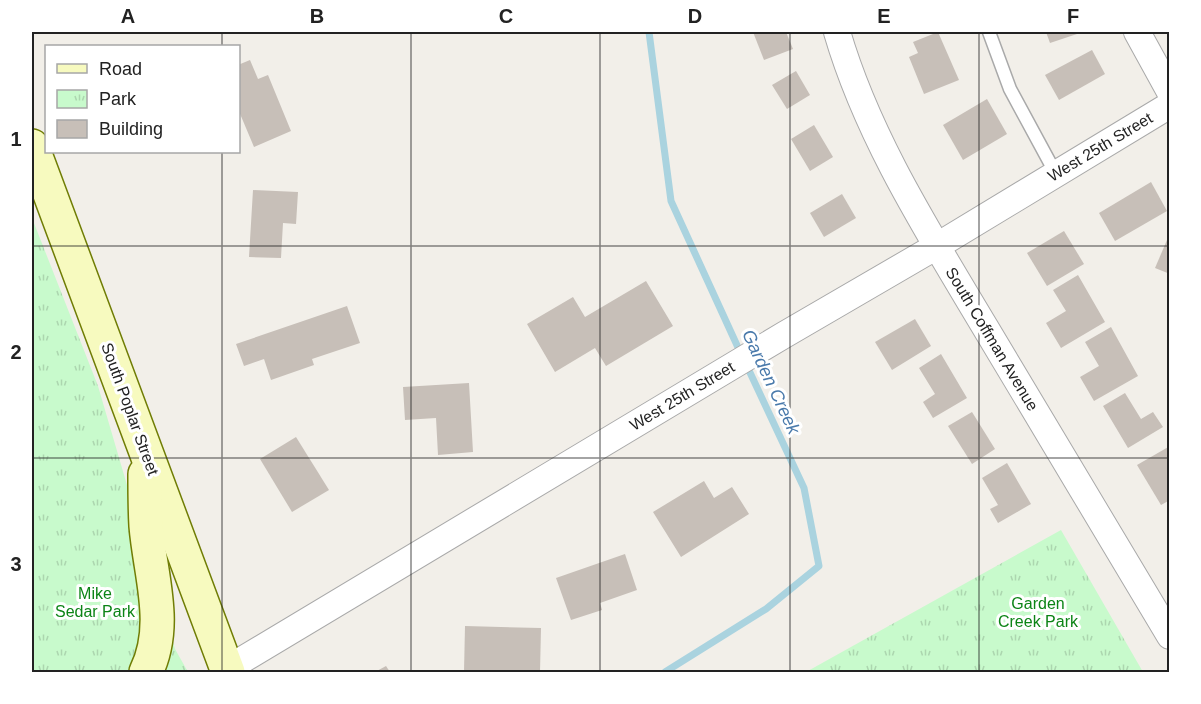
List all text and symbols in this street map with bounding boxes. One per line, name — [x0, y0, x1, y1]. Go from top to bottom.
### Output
text: A — [121, 5, 135, 27]
text: B — [310, 5, 324, 27]
text: C — [499, 5, 513, 27]
text: D — [688, 5, 702, 27]
text: E — [877, 5, 891, 27]
text: F — [1067, 5, 1079, 27]
legend — [45, 45, 240, 153]
text: Road — [99, 59, 142, 79]
text: Park — [99, 89, 137, 109]
street label: West 25th Street — [1045, 109, 1156, 185]
text: Building — [99, 119, 163, 139]
text: 1 — [10, 128, 22, 150]
street label: South Coffman Avenue — [942, 264, 1042, 414]
water label: Garden Creek — [738, 327, 804, 438]
street label: South Poplar Street — [98, 340, 162, 478]
text: 2 — [10, 341, 22, 363]
street label: West 25th Street — [627, 358, 738, 434]
text: 3 — [10, 553, 22, 575]
park label: Mike Sedar Park — [55, 585, 136, 620]
park label: Garden Creek Park — [998, 595, 1079, 630]

